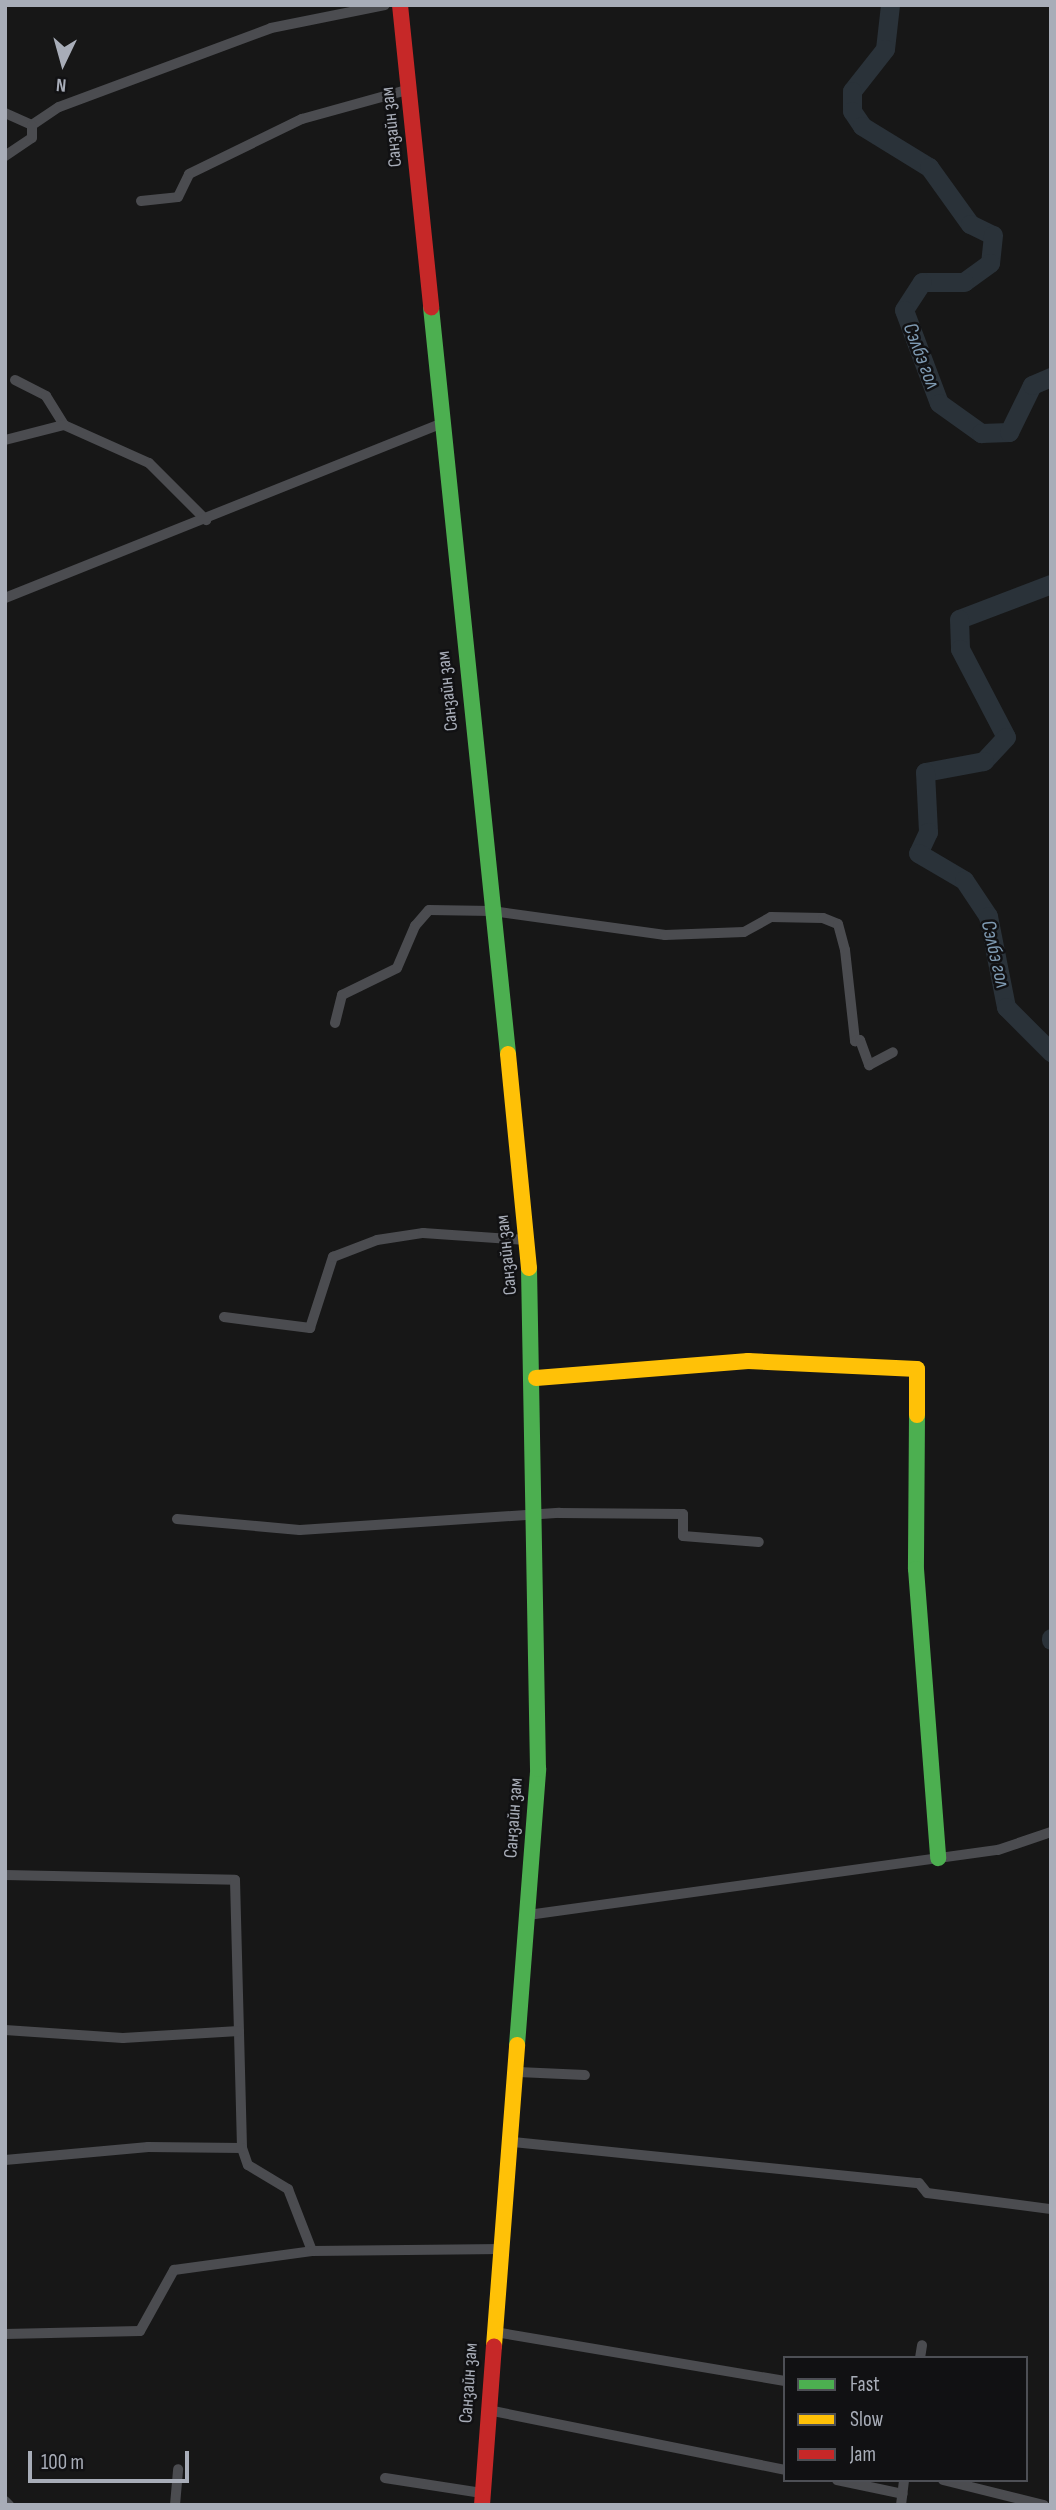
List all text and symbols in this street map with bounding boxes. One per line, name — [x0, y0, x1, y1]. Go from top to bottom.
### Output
north arrow — [28, 28, 98, 98]
text: N — [55, 73, 67, 96]
street label: Санзайн зам — [376, 86, 408, 168]
water label: Сэлбэ гол — [897, 319, 945, 393]
street label: Санзайн зам — [432, 650, 464, 732]
water label: Сэлбэ гол — [975, 918, 1015, 990]
street label: Санзайн зам — [491, 1214, 523, 1296]
street label: Санзайн зам — [500, 1777, 528, 1859]
street label: Санзайн зам — [455, 2342, 483, 2424]
legend — [783, 2356, 1028, 2482]
text: Fast — [850, 2372, 880, 2397]
text: Slow — [850, 2407, 883, 2432]
scale bar — [32, 2436, 192, 2480]
text: Jam — [850, 2442, 876, 2467]
text: 100 m — [41, 2450, 84, 2475]

